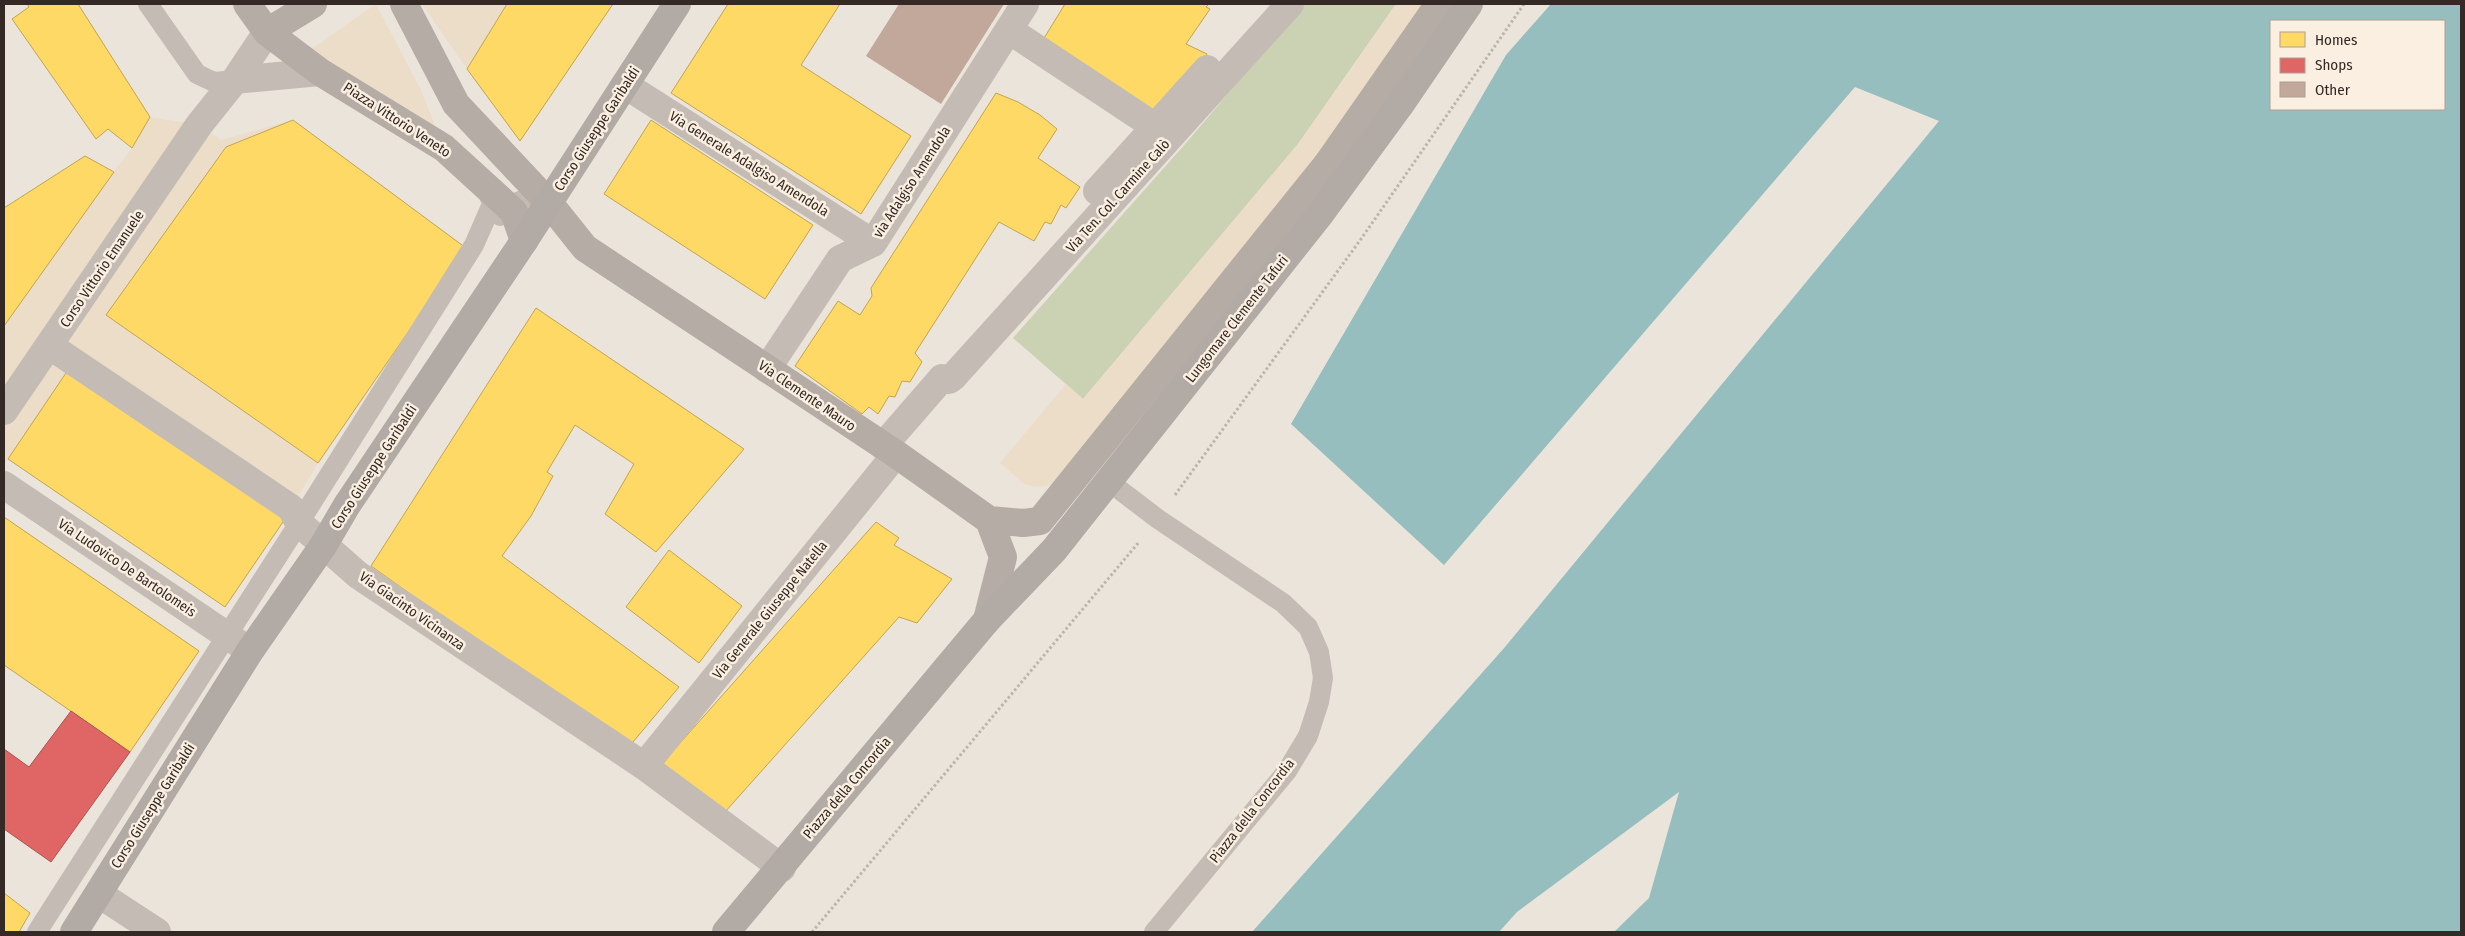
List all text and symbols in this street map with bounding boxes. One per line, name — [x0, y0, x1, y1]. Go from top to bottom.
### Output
legend — [2270, 20, 2445, 110]
text: Homes — [2315, 31, 2357, 49]
text: Shops — [2315, 56, 2353, 74]
street label: Corso Giuseppe Garibaldi — [551, 64, 643, 194]
street label: Piazza Vittorio Veneto — [340, 79, 454, 161]
text: Other — [2315, 81, 2351, 99]
street label: Via Generale Adalgiso Amendola — [666, 108, 832, 220]
street label: via Adalgiso Amendola — [870, 123, 955, 241]
street label: Via Ten. Col. Carmine Calò — [1063, 136, 1173, 256]
street label: Corso Vittorio Emanuele — [56, 207, 148, 331]
street label: Lungomare Clemente Tafuri — [1182, 252, 1292, 386]
street label: Via Clemente Mauro — [755, 357, 859, 435]
street label: Corso Giuseppe Garibaldi — [328, 402, 420, 532]
street label: Via Ludovico De Bartolomeis — [55, 515, 199, 621]
street label: Via Generale Giuseppe Natella — [709, 537, 831, 682]
street label: Via Giacinto Vicinanza — [356, 568, 468, 654]
street label: Piazza della Concordia — [799, 734, 895, 842]
street label: Corso Giuseppe Garibaldi — [108, 740, 198, 872]
street label: Piazza della Concordia — [1206, 755, 1298, 867]

